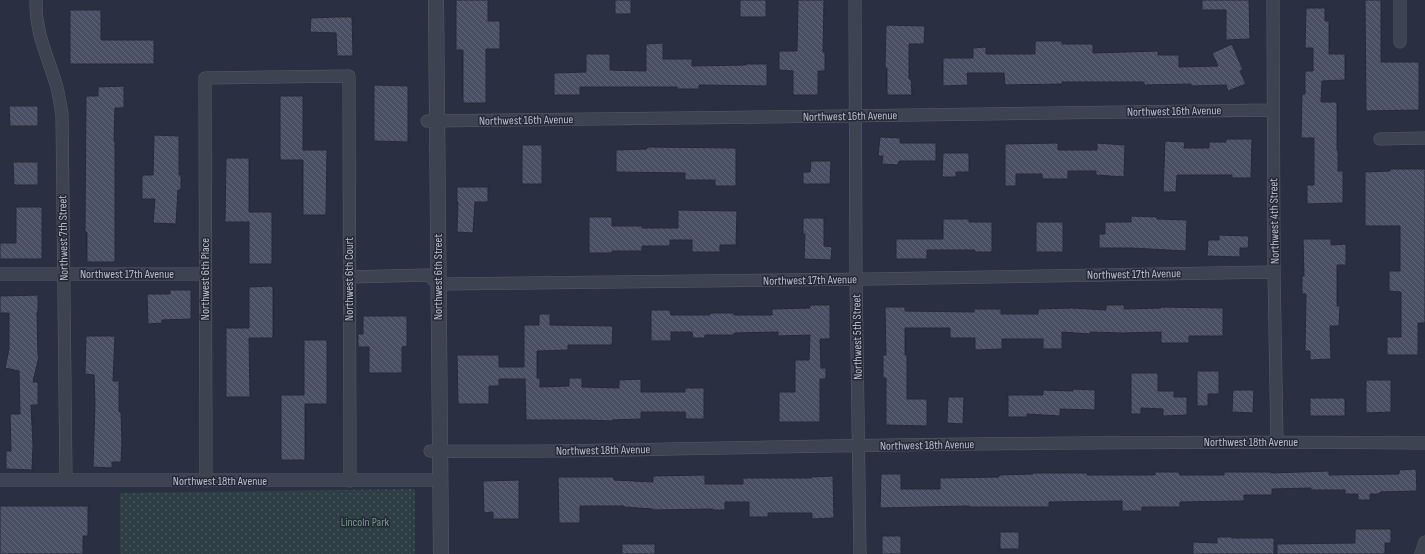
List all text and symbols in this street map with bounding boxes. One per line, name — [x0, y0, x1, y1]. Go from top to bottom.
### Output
street label: Northwest 16th Avenue — [1127, 103, 1221, 120]
street label: Northwest 16th Avenue — [803, 108, 897, 125]
street label: Northwest 16th Avenue — [479, 112, 573, 129]
street label: Northwest 4th Street — [1266, 178, 1283, 264]
street label: Northwest 7th Street — [55, 195, 72, 281]
street label: Northwest 6th Street — [431, 234, 446, 320]
street label: Northwest 6th Court — [342, 237, 357, 321]
street label: Northwest 6th Place — [198, 238, 213, 320]
street label: Northwest 17th Avenue — [1087, 266, 1181, 283]
street label: Northwest 17th Avenue — [80, 267, 174, 282]
street label: Northwest 17th Avenue — [763, 272, 857, 289]
street label: Northwest 5th Street — [849, 294, 866, 380]
street label: Northwest 18th Avenue — [1204, 435, 1298, 450]
street label: Northwest 18th Avenue — [880, 437, 974, 454]
street label: Northwest 18th Avenue — [556, 442, 650, 459]
street label: Northwest 18th Avenue — [173, 474, 267, 489]
park label: Lincoln Park — [341, 515, 390, 530]

